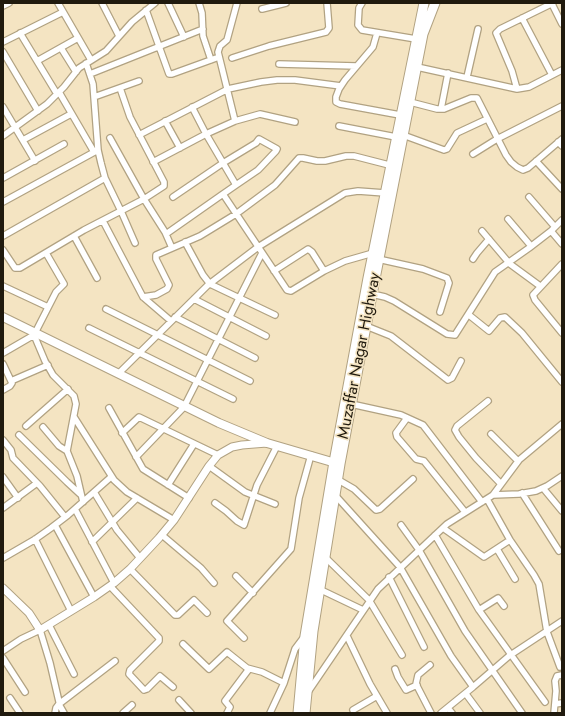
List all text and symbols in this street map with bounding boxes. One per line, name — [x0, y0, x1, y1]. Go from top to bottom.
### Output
street label: Muzaffar Nagar Highway — [334, 271, 386, 441]

